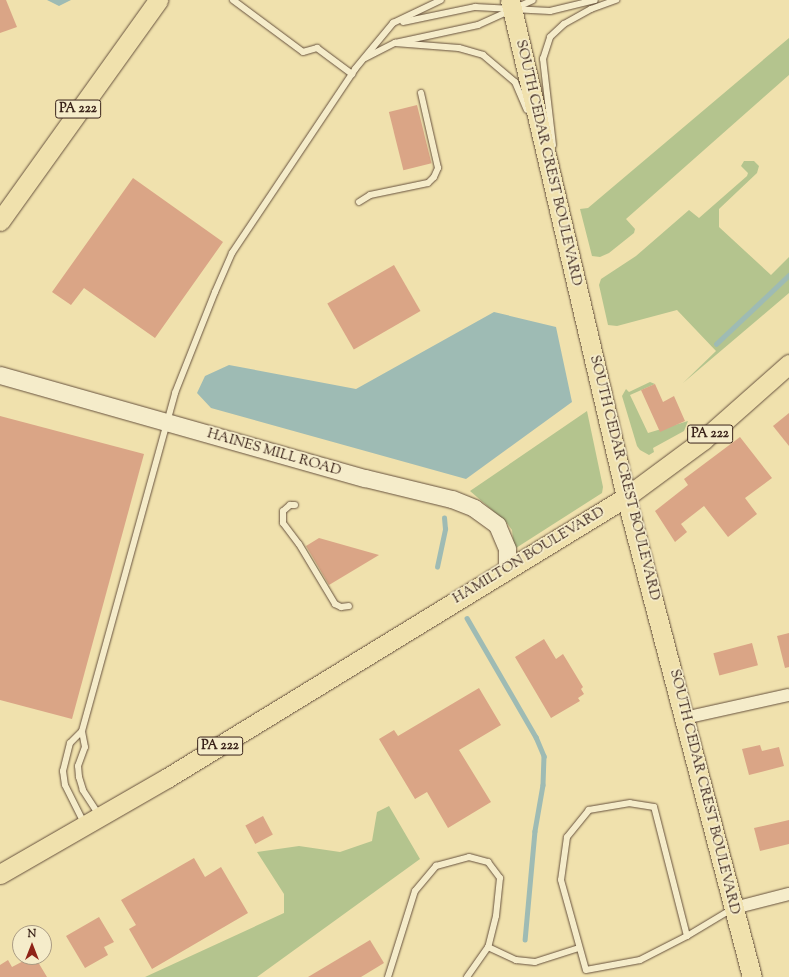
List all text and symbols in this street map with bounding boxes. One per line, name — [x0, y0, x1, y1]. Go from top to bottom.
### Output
street label: SOUTH CEDAR CREST BOULEVARD — [511, 38, 585, 288]
road number: PA 222 — [55, 98, 101, 120]
street label: SOUTH CEDAR CREST BOULEVARD — [585, 354, 663, 602]
road number: PA 222 — [687, 423, 733, 445]
street label: HAINES MILL ROAD — [205, 426, 343, 480]
street label: HAMILTON BOULEVARD — [450, 504, 608, 608]
street label: SOUTH CEDAR CREST BOULEVARD — [665, 668, 743, 916]
road number: PA 222 — [197, 735, 243, 757]
north arrow — [12, 925, 52, 965]
text: N — [28, 926, 36, 942]

